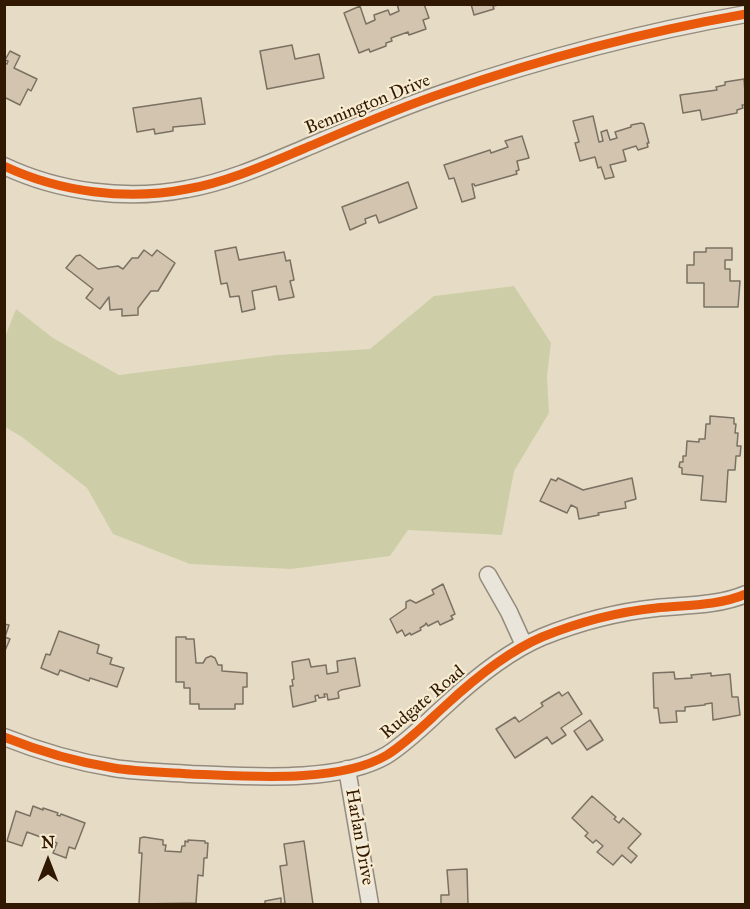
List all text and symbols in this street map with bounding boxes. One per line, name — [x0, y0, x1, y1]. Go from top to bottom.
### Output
street label: Bennington Drive — [302, 70, 434, 140]
street label: Rudgate Road — [377, 662, 469, 744]
street label: Harlan Drive — [340, 787, 378, 887]
north arrow — [18, 831, 78, 891]
text: N — [41, 833, 55, 852]

